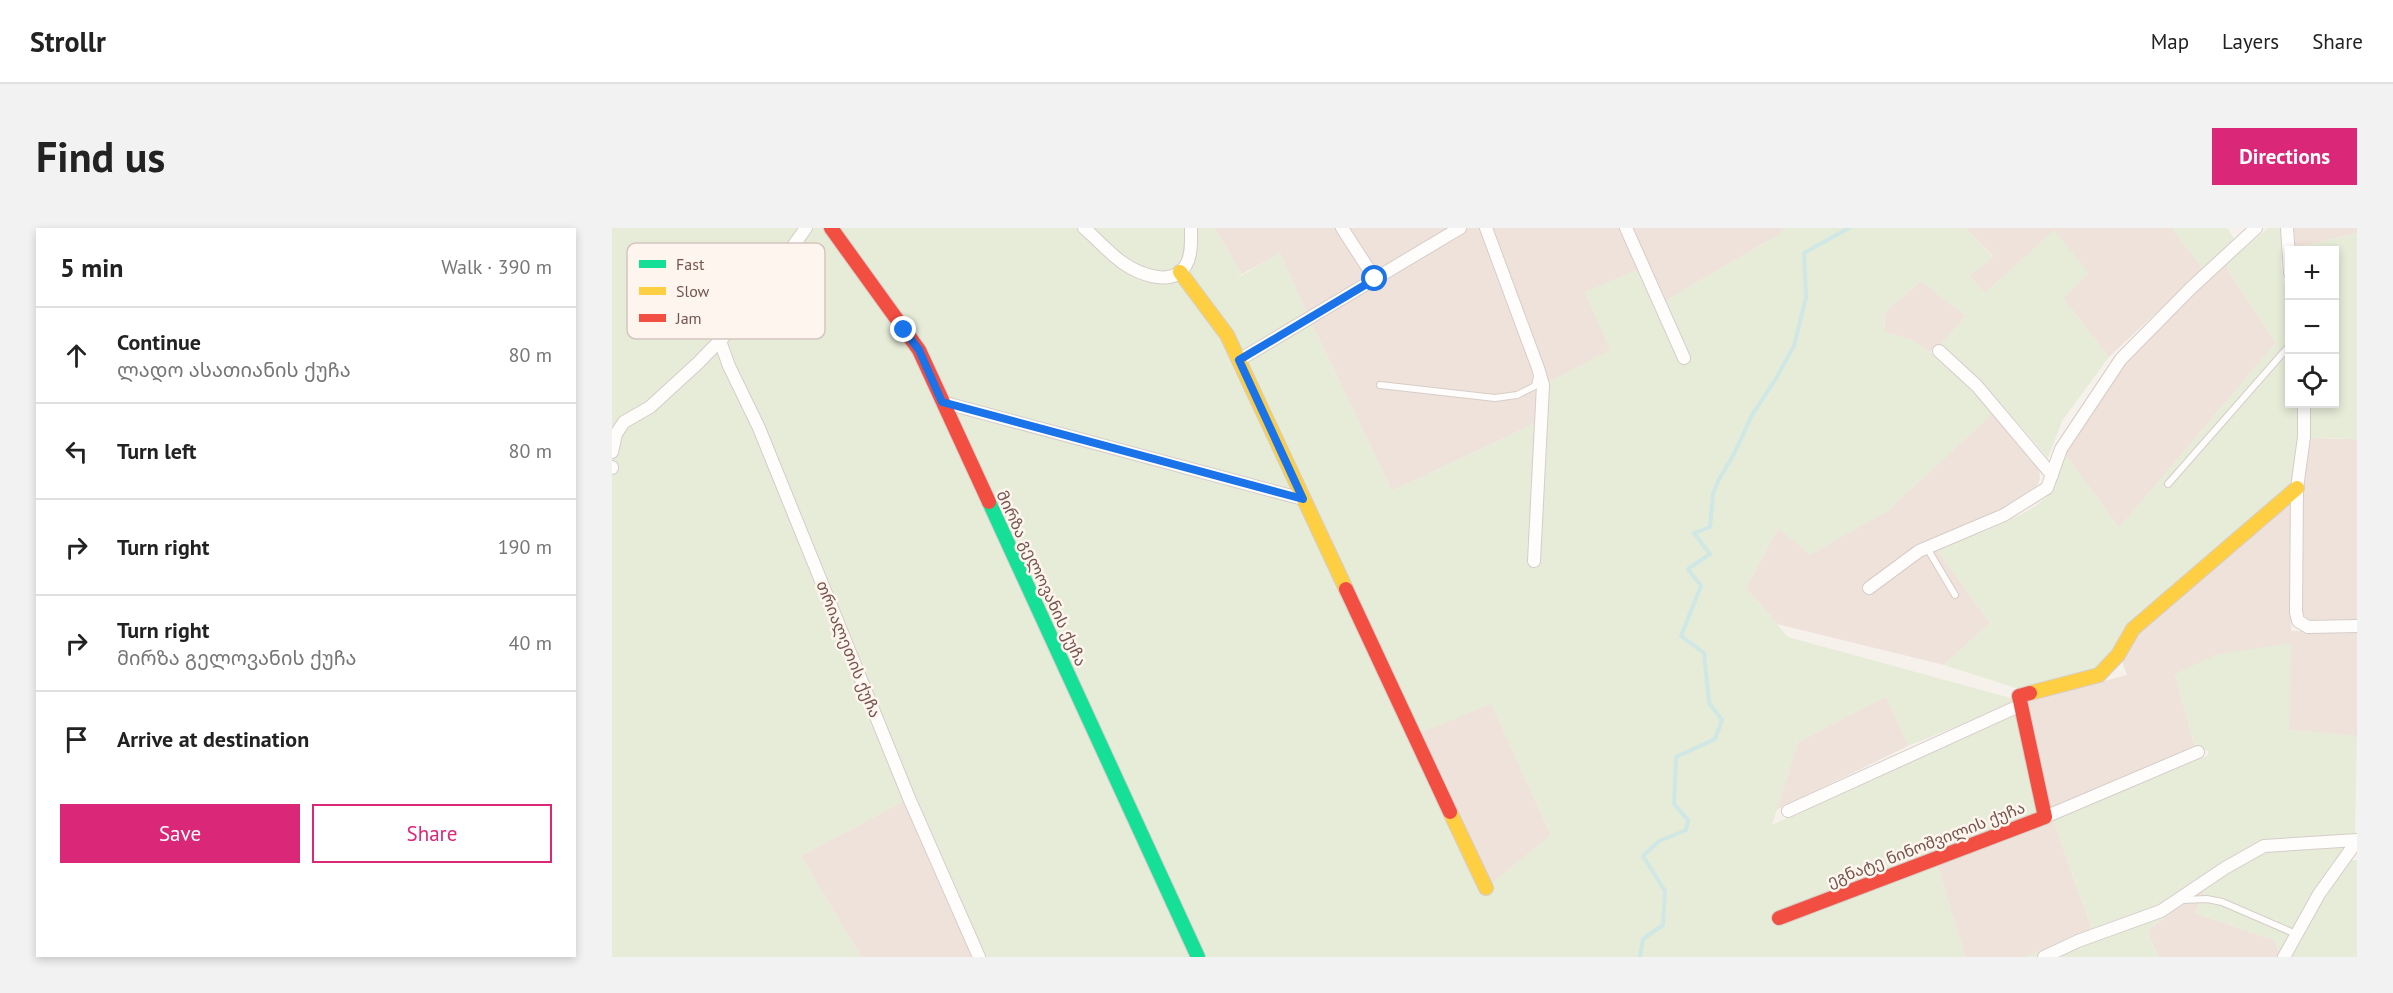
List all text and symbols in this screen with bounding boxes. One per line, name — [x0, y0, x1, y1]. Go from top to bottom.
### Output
text: Strollr — [30, 23, 106, 60]
text: Map — [2151, 28, 2189, 55]
text: Layers — [2222, 28, 2279, 55]
text: Share — [2312, 28, 2363, 55]
button: Directions — [2212, 128, 2357, 185]
text: Find us — [36, 129, 165, 184]
legend — [627, 243, 825, 339]
map controls — [2285, 246, 2339, 408]
button: + — [2285, 246, 2339, 300]
text: 5 min — [60, 251, 123, 284]
text: Walk · 390 m — [441, 254, 552, 280]
text: Fast — [676, 254, 705, 274]
route start — [1361, 265, 1387, 291]
text: Slow — [676, 281, 710, 301]
button: − — [2285, 300, 2339, 354]
text: Jam — [675, 308, 702, 328]
route end — [890, 316, 916, 342]
text: Continue — [117, 328, 201, 356]
icon: ahead — [60, 339, 93, 372]
text: 80 m — [509, 342, 552, 368]
button: locate — [2285, 354, 2339, 408]
text: ლადო ასათიანის ქუჩა — [117, 357, 351, 383]
icon: left — [60, 435, 93, 468]
text: Turn left — [117, 437, 197, 465]
text: 80 m — [509, 438, 552, 464]
street label: მირზა გელოვანის ქუჩა — [992, 487, 1092, 670]
icon: right — [60, 531, 93, 564]
text: Turn right — [117, 533, 209, 561]
text: 190 m — [498, 534, 552, 560]
street label: თრიალეთის ქუჩა — [811, 577, 886, 721]
text: Turn right — [117, 616, 209, 644]
icon: right — [60, 627, 93, 660]
text: 40 m — [509, 630, 552, 656]
text: მირზა გელოვანის ქუჩა — [117, 645, 357, 671]
icon: arrive — [60, 723, 93, 756]
text: Arrive at destination — [117, 725, 309, 753]
street label: ეგნატე ნინოშვილის ქუჩა — [1824, 797, 2028, 892]
button: Save — [60, 804, 300, 863]
button: Share — [312, 804, 552, 863]

